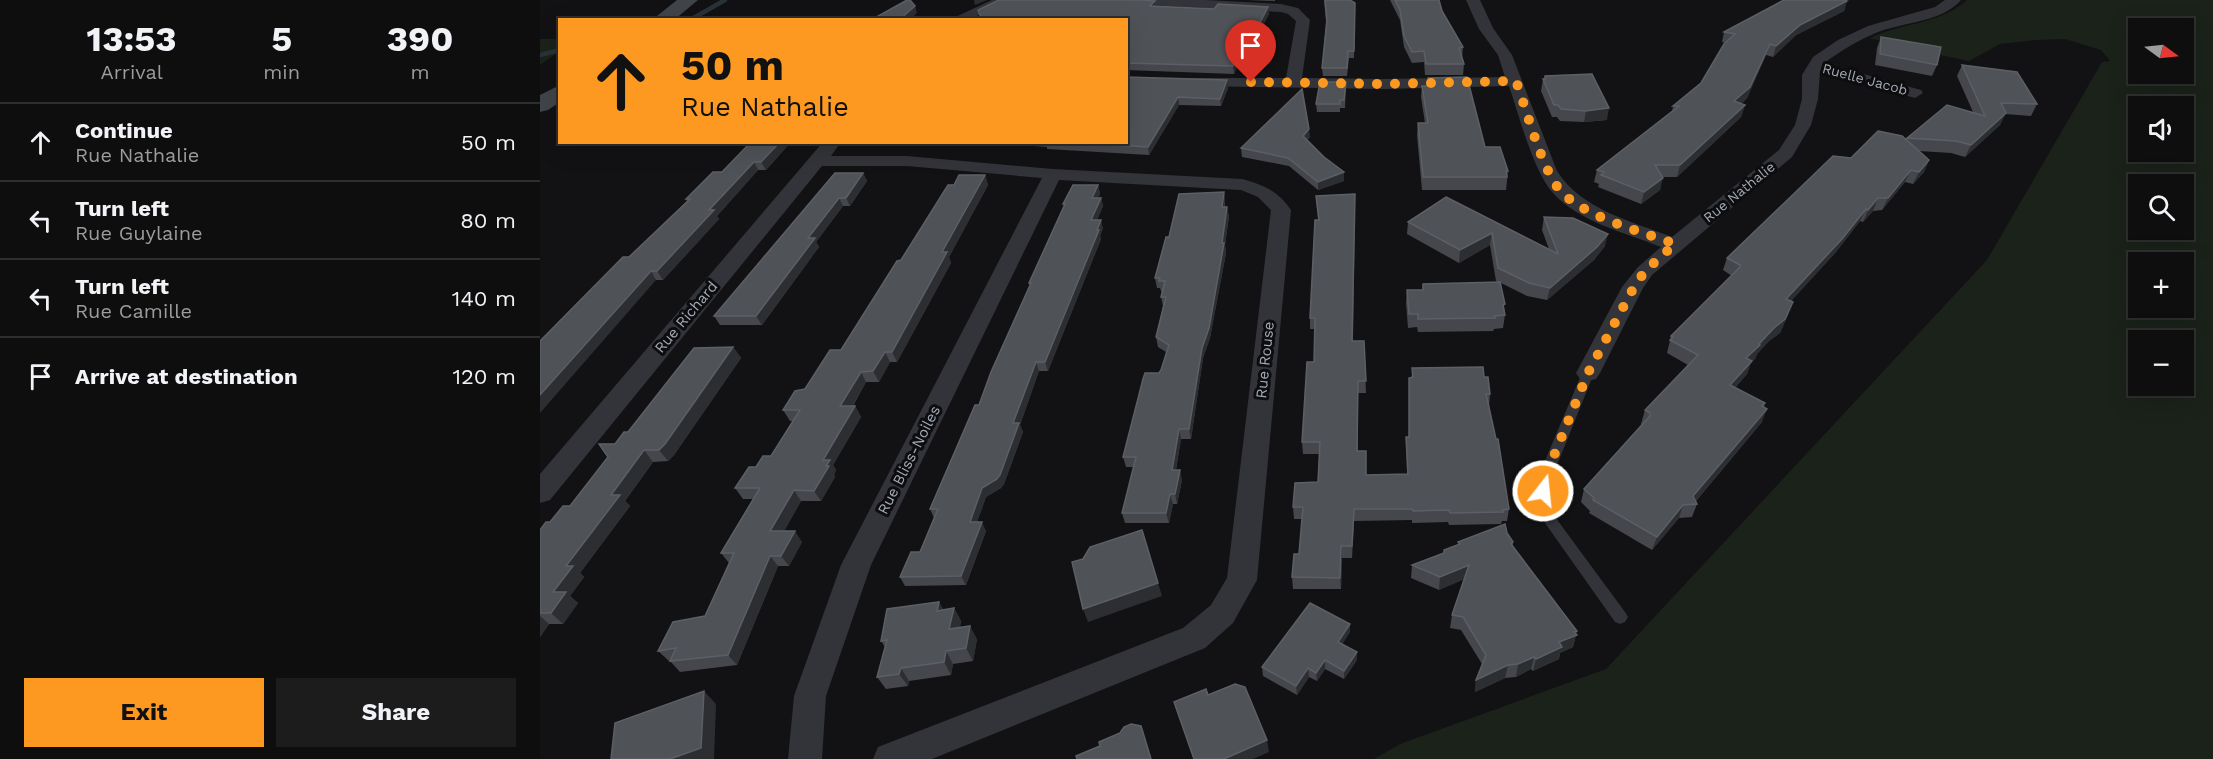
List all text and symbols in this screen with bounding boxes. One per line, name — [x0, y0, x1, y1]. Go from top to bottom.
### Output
text: 13:53 — [87, 18, 177, 60]
text: 5 — [271, 18, 292, 60]
text: 390 — [387, 18, 453, 60]
north arrow — [2128, 18, 2194, 84]
map controls — [2128, 18, 2194, 396]
pin — [1225, 20, 1276, 82]
icon: arrive — [1234, 29, 1267, 62]
text: 50 m — [681, 41, 784, 90]
icon: ahead — [582, 42, 660, 120]
text: Arrival — [100, 60, 163, 84]
text: min — [263, 60, 300, 84]
text: m — [411, 60, 430, 84]
street label: Ruelle Jacob — [1821, 60, 1909, 98]
text: Rue Nathalie — [681, 91, 849, 123]
button: sound — [2128, 96, 2194, 162]
text: Continue — [75, 118, 173, 143]
icon: ahead — [24, 126, 57, 159]
text: 50 m — [461, 130, 516, 155]
text: Rue Nathalie — [75, 143, 199, 167]
street label: Rue Nathalie — [1700, 158, 1778, 226]
button: search — [2128, 174, 2194, 240]
text: Turn left — [75, 196, 169, 221]
icon: left — [24, 204, 57, 237]
text: 80 m — [460, 208, 516, 233]
text: Rue Guylaine — [75, 221, 203, 245]
button: + — [2128, 252, 2194, 318]
text: Turn left — [75, 274, 169, 299]
street label: Rue Richard — [651, 277, 721, 357]
icon: left — [24, 282, 57, 315]
text: 140 m — [452, 286, 516, 311]
text: Rue Camille — [75, 299, 192, 323]
street label: Rue Rouse — [1252, 321, 1278, 399]
button: − — [2128, 330, 2194, 396]
icon: arrive — [24, 360, 57, 393]
text: Arrive at destination — [75, 364, 298, 389]
text: 120 m — [452, 364, 516, 389]
street label: Rue Bliss-Noiles — [874, 403, 944, 517]
position arrow — [1511, 459, 1575, 523]
button: Exit — [24, 678, 264, 747]
button: Share — [276, 678, 516, 747]

